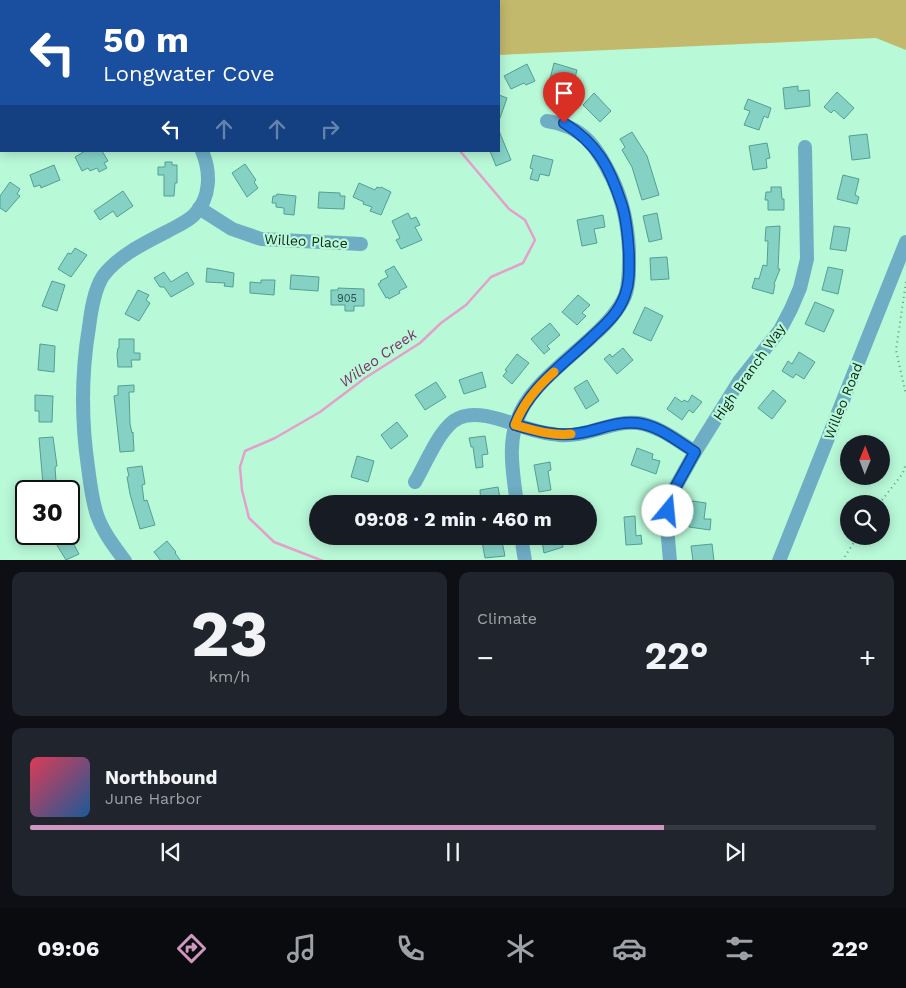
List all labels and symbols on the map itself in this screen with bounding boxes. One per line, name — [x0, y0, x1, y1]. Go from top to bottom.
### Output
pin — [543, 72, 585, 123]
street label: Willeo Place — [264, 231, 348, 251]
house number: 905 — [337, 292, 357, 305]
street label: High Branch Way — [710, 320, 789, 424]
water label: Willeo Creek — [336, 324, 421, 391]
street label: Willeo Road — [820, 360, 866, 442]
north arrow — [840, 435, 890, 485]
speed limit sign: 30 — [15, 480, 80, 545]
position arrow — [641, 484, 693, 536]

